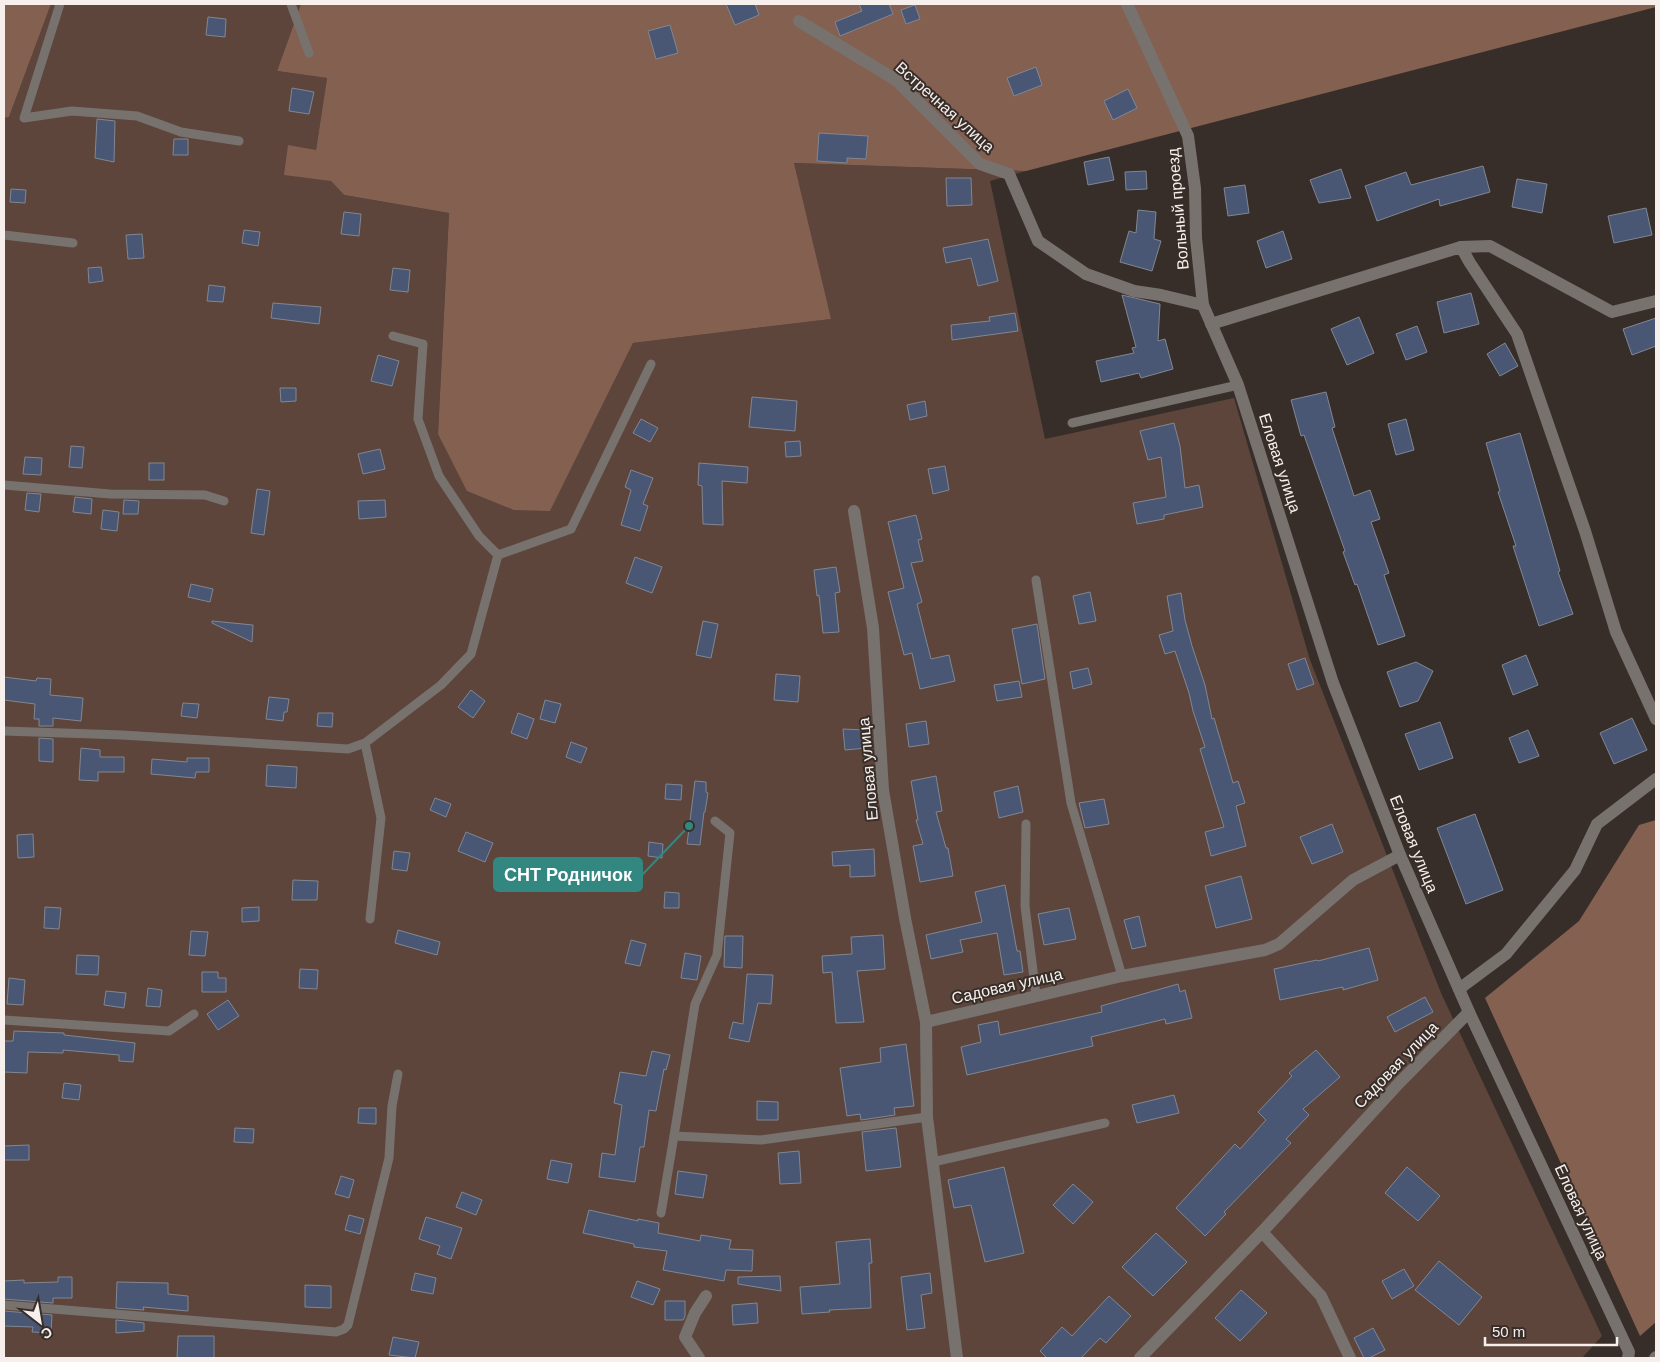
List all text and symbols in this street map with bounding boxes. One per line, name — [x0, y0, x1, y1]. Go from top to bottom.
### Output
street label: Встречная улица — [892, 58, 998, 156]
street label: Вольный проезд — [1164, 147, 1192, 270]
street label: Еловая улица — [1256, 411, 1304, 515]
street label: Еловая улица — [855, 717, 881, 821]
street label: Еловая улица — [1387, 793, 1441, 895]
callout: СНТ Родничок — [494, 858, 642, 891]
text: СНТ Родничок — [504, 865, 633, 885]
street label: Садовая улица — [950, 965, 1064, 1007]
street label: Садовая улица — [1351, 1018, 1441, 1112]
street label: Еловая улица — [1551, 1162, 1611, 1263]
north arrow — [15, 1297, 65, 1347]
scale bar — [1485, 1314, 1618, 1346]
text: 50 m — [1492, 1323, 1525, 1340]
text: С — [38, 1324, 55, 1343]

